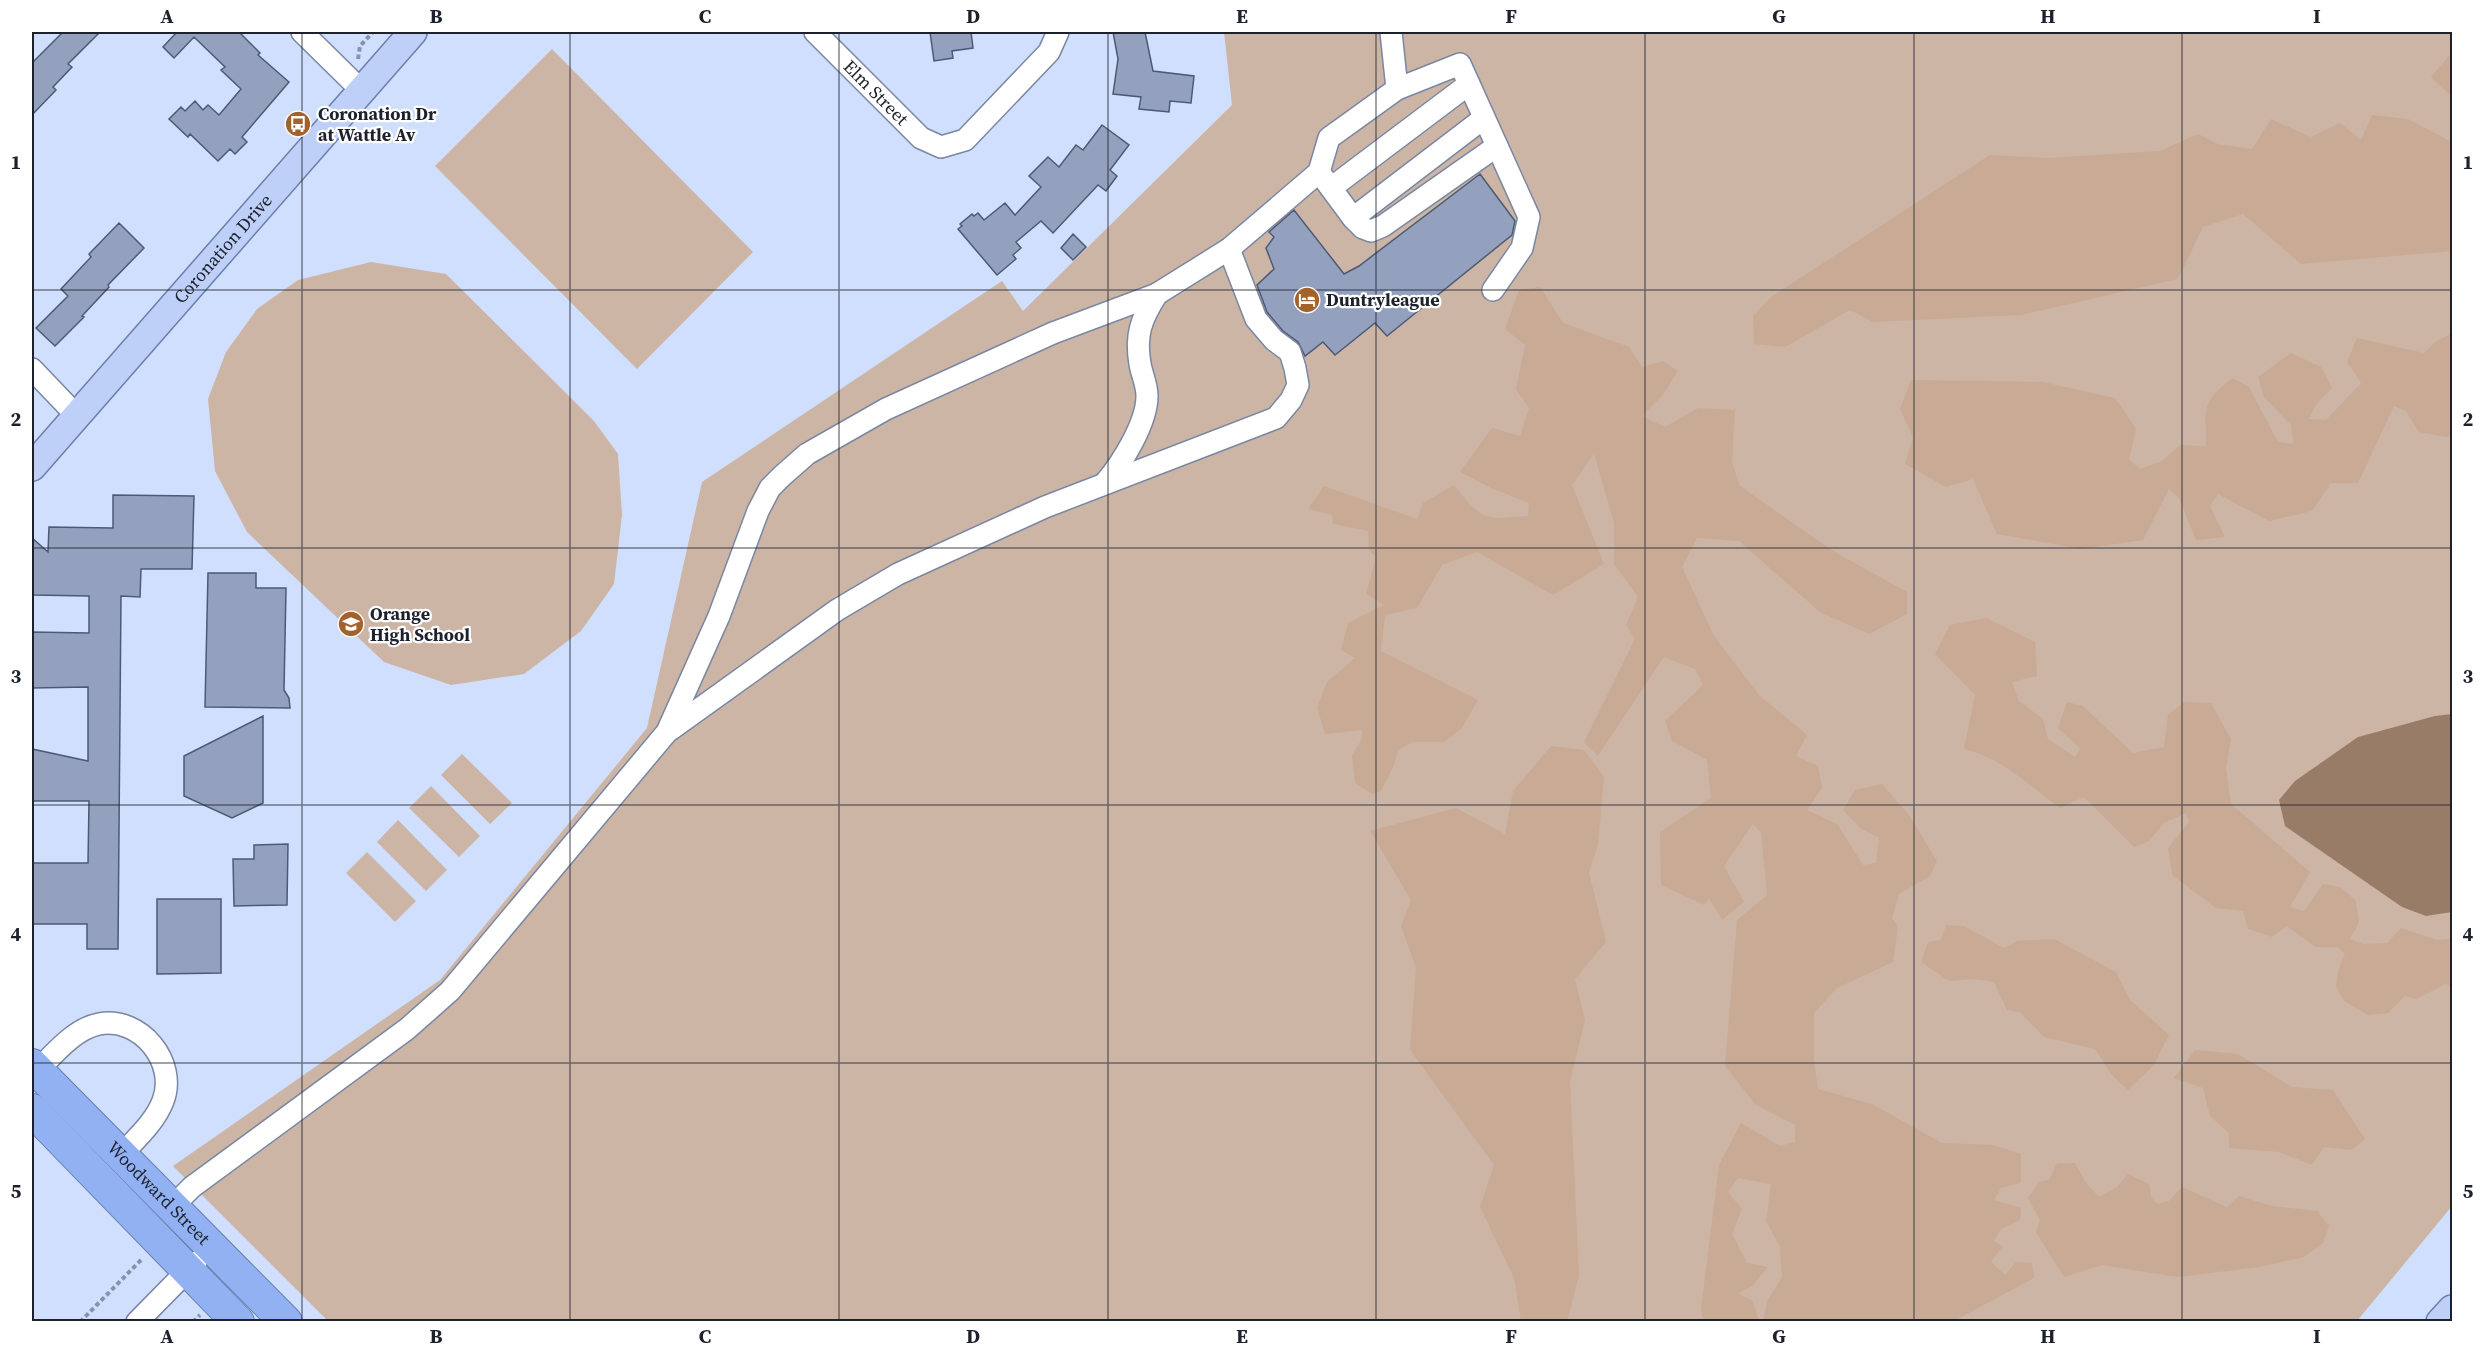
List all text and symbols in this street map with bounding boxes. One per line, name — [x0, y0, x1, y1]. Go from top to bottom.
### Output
text: A — [160, 2, 174, 30]
text: B — [429, 2, 443, 30]
text: C — [699, 2, 711, 30]
text: D — [966, 2, 980, 30]
text: E — [1236, 2, 1248, 30]
text: F — [1505, 2, 1517, 30]
text: G — [1772, 2, 1786, 30]
text: H — [2040, 2, 2056, 30]
text: I — [2313, 2, 2321, 30]
street label: Elm Street — [838, 54, 915, 131]
place label: Coronation Dr at Wattle Av — [318, 101, 437, 147]
bus stop icon: Coronation Dr at Wattle Av — [283, 109, 313, 139]
text: 1 — [11, 148, 21, 176]
text: 1 — [2463, 148, 2473, 176]
street label: Coronation Drive — [168, 188, 278, 309]
hotel icon: Duntryleague — [1292, 285, 1322, 315]
place label: Duntryleague — [1326, 287, 1440, 312]
text: 2 — [11, 405, 22, 433]
text: 2 — [2463, 405, 2474, 433]
place label: Orange High School — [370, 601, 470, 647]
school or university icon: Orange High School — [336, 609, 366, 639]
text: 3 — [11, 662, 22, 690]
text: 3 — [2463, 662, 2474, 690]
text: 4 — [11, 920, 22, 948]
text: 4 — [2463, 920, 2474, 948]
street label: Woodward Street — [102, 1135, 216, 1250]
text: 5 — [11, 1177, 22, 1205]
text: 5 — [2463, 1177, 2474, 1205]
text: A — [160, 1322, 174, 1350]
text: B — [429, 1322, 443, 1350]
text: C — [699, 1322, 711, 1350]
text: D — [966, 1322, 980, 1350]
text: E — [1236, 1322, 1248, 1350]
text: F — [1505, 1322, 1517, 1350]
text: G — [1772, 1322, 1786, 1350]
text: H — [2040, 1322, 2056, 1350]
text: I — [2313, 1322, 2321, 1350]

